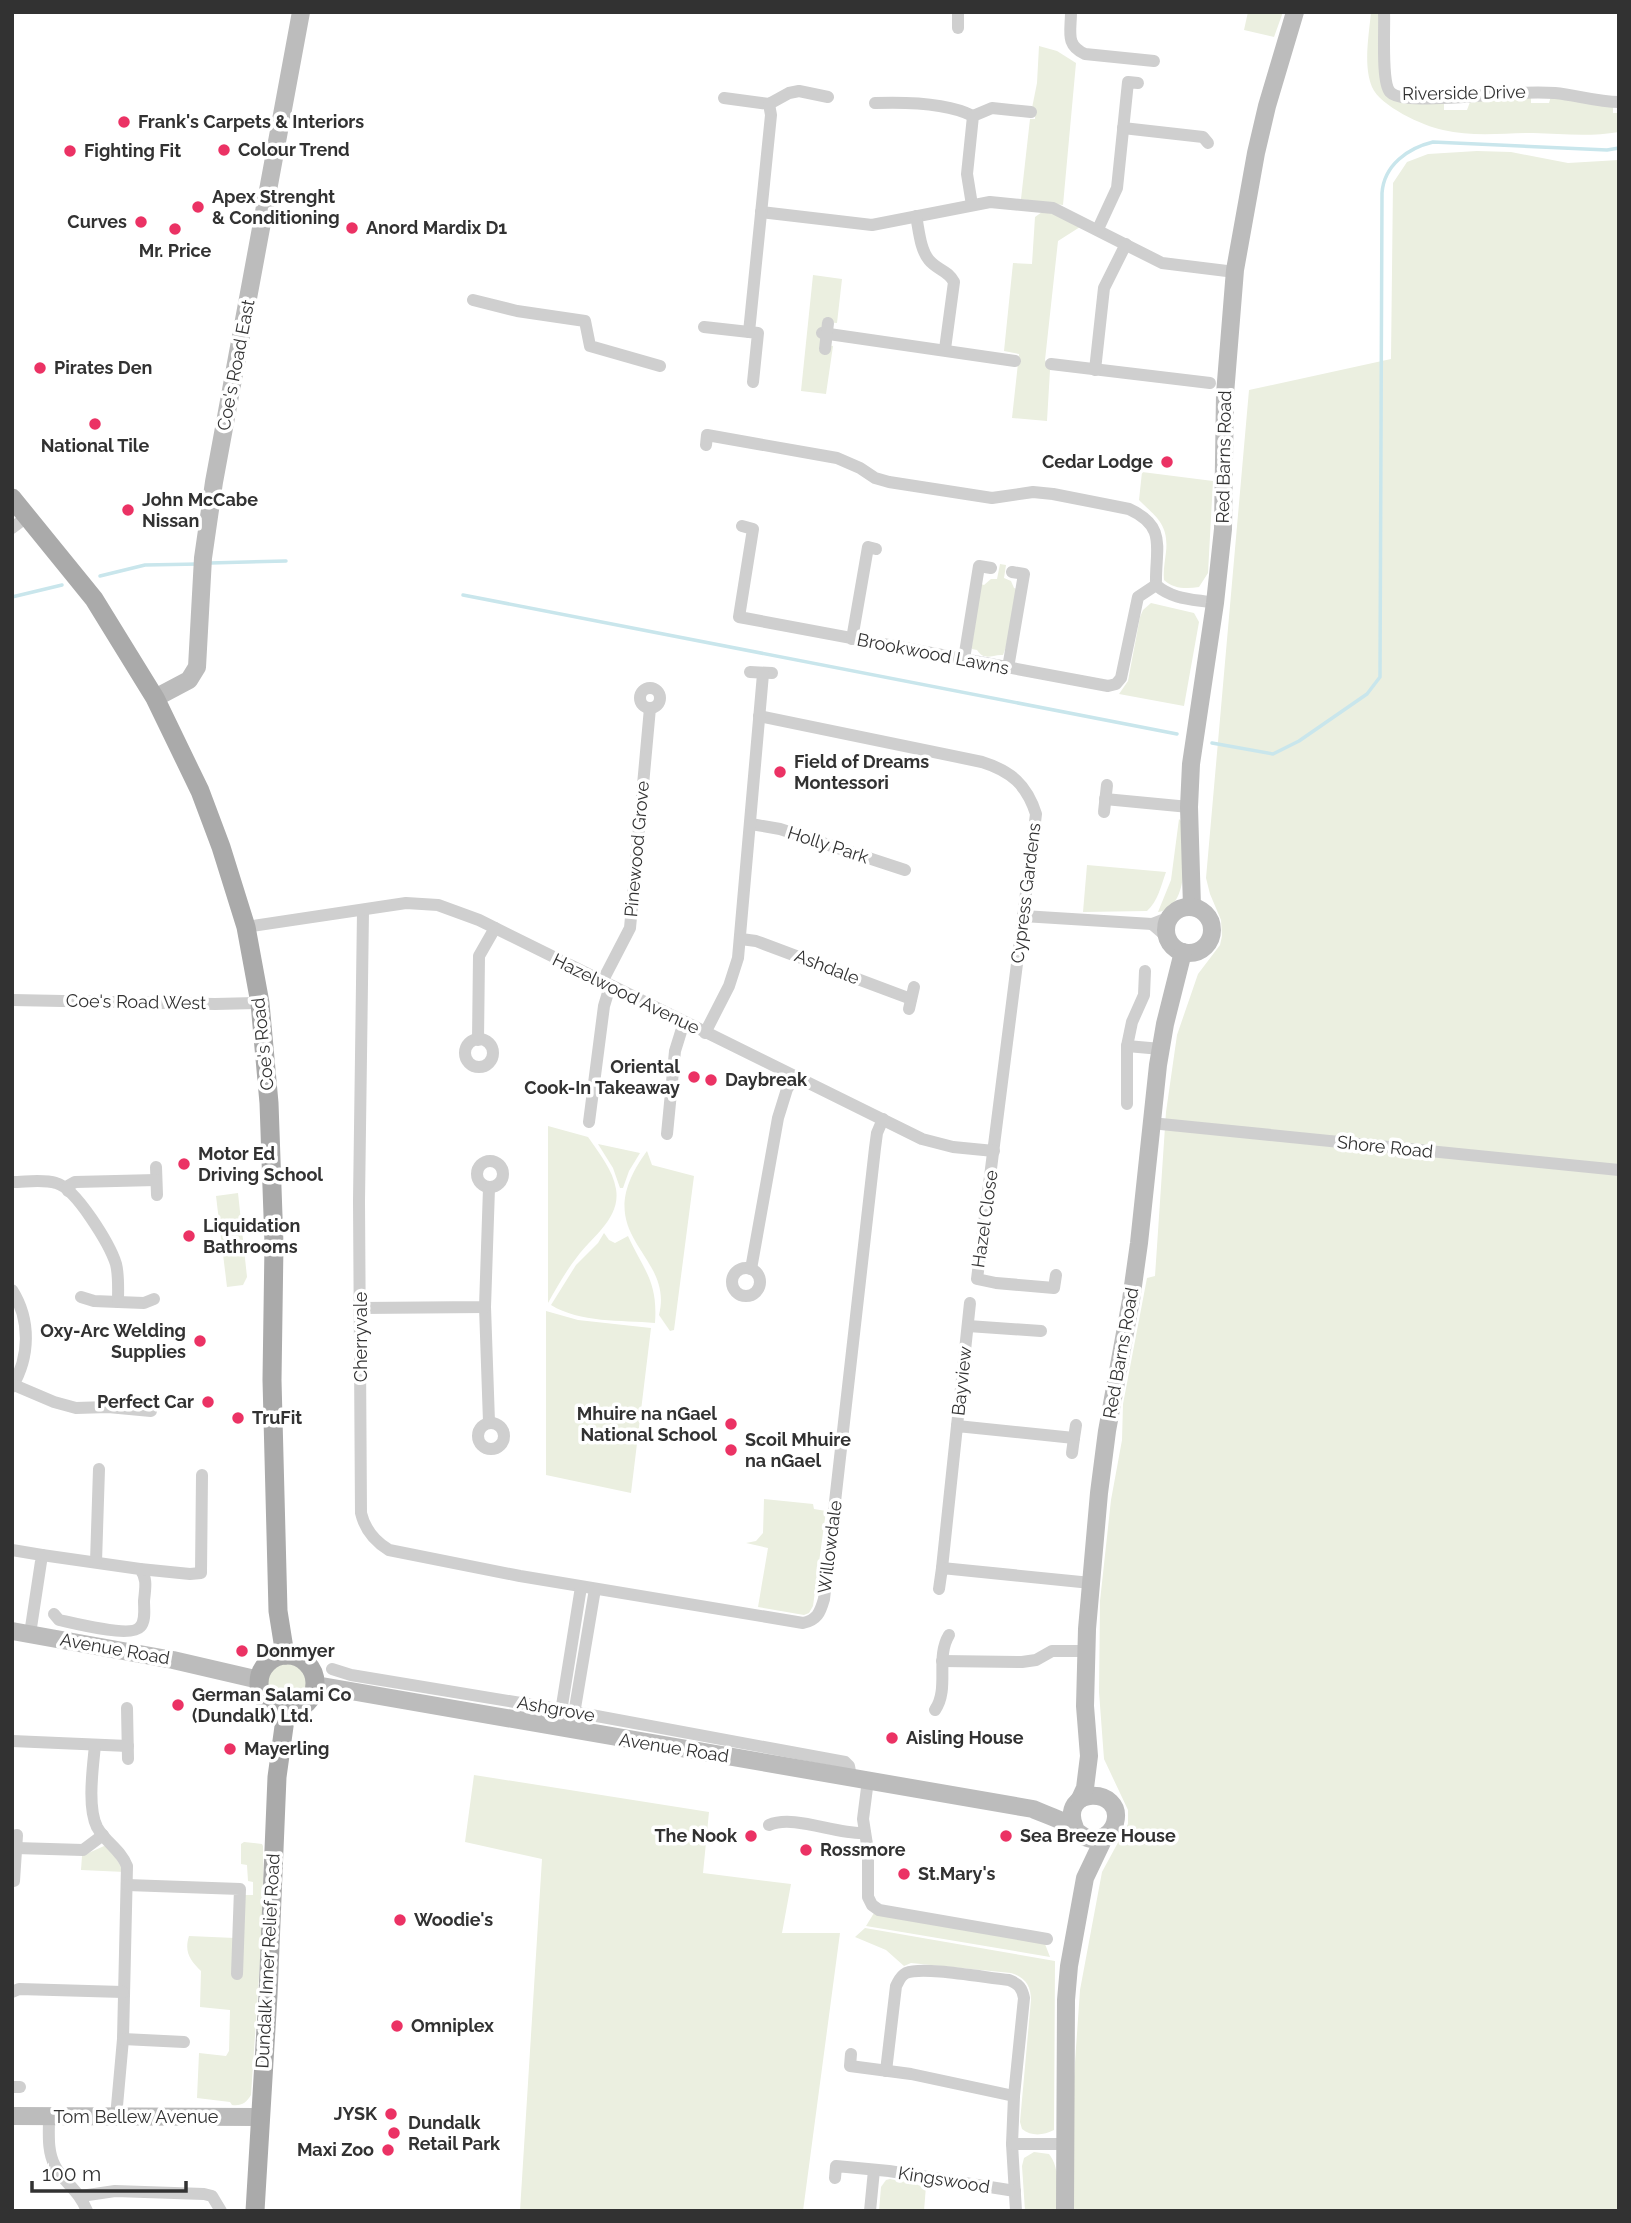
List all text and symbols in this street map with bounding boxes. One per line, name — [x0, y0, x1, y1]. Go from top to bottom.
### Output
street label: Riverside Drive — [1402, 81, 1526, 104]
place label: Frank's Carpets & Interiors — [138, 111, 364, 132]
marker: Frank's Carpets & Interiors — [116, 114, 132, 130]
place label: Colour Trend — [238, 139, 350, 160]
place label: Fighting Fit — [84, 140, 181, 161]
marker: Colour Trend — [216, 142, 232, 158]
marker: Fighting Fit — [62, 143, 78, 159]
place label: Apex Strenght & Conditioning — [212, 186, 340, 228]
marker: Apex Strenght & Conditioning — [190, 199, 206, 215]
place label: Curves — [67, 211, 127, 232]
marker: Curves — [133, 214, 149, 230]
place label: Anord Mardix D1 — [366, 217, 507, 238]
marker: Anord Mardix D1 — [344, 220, 360, 236]
marker: Mr. Price — [167, 221, 183, 237]
place label: Mr. Price — [139, 240, 212, 261]
street label: Coe's Road East — [212, 297, 259, 432]
place label: Pirates Den — [54, 357, 152, 378]
marker: Pirates Den — [32, 360, 48, 376]
street label: Red Barns Road — [1212, 390, 1235, 524]
marker: National Tile — [87, 416, 103, 432]
place label: National Tile — [41, 435, 150, 456]
place label: Cedar Lodge — [1042, 451, 1153, 472]
marker: Cedar Lodge — [1159, 454, 1175, 470]
place label: John McCabe Nissan — [142, 489, 258, 531]
marker: John McCabe Nissan — [120, 502, 136, 518]
street label: Brookwood Lawns — [855, 628, 1011, 679]
place label: Field of Dreams Montessori — [794, 751, 929, 793]
marker: Field of Dreams Montessori — [772, 764, 788, 780]
street label: Pinewood Grove — [620, 780, 653, 918]
street label: Cypress Gardens — [1006, 821, 1045, 964]
street label: Holly Park — [785, 822, 872, 868]
street label: Ashdale — [792, 945, 863, 989]
street label: Hazelwood Avenue — [549, 949, 704, 1038]
street label: Coe's Road West — [66, 990, 206, 1013]
street label: Coe's Road — [247, 997, 278, 1092]
place label: Oriental Cook-In Takeaway — [524, 1056, 680, 1098]
marker: Oriental Cook-In Takeaway — [686, 1069, 702, 1085]
place label: Daybreak — [725, 1069, 808, 1090]
marker: Daybreak — [703, 1072, 719, 1088]
street label: Shore Road — [1336, 1131, 1434, 1162]
place label: Motor Ed Driving School — [198, 1143, 323, 1185]
marker: Motor Ed Driving School — [176, 1156, 192, 1172]
street label: Hazel Close — [967, 1168, 1002, 1269]
place label: Liquidation Bathrooms — [203, 1215, 300, 1257]
marker: Liquidation Bathrooms — [181, 1228, 197, 1244]
street label: Red Barns Road — [1099, 1286, 1142, 1420]
street label: Cherryvale — [350, 1291, 371, 1382]
place label: Oxy-Arc Welding Supplies — [40, 1320, 186, 1362]
marker: Oxy-Arc Welding Supplies — [192, 1333, 208, 1349]
street label: Bayview — [947, 1345, 976, 1417]
place label: Perfect Car — [97, 1391, 194, 1412]
marker: Perfect Car — [200, 1394, 216, 1410]
place label: Mhuire na nGael National School — [577, 1403, 717, 1445]
place label: TruFit — [252, 1407, 302, 1428]
marker: TruFit — [230, 1410, 246, 1426]
marker: Mhuire na nGael National School — [723, 1416, 739, 1432]
place label: Scoil Mhuire na nGael — [745, 1429, 851, 1471]
marker: Scoil Mhuire na nGael — [723, 1442, 739, 1458]
street label: Willowdale — [813, 1499, 846, 1595]
street label: Avenue Road — [59, 1629, 172, 1668]
place label: Donmyer — [256, 1640, 335, 1661]
marker: Donmyer — [234, 1643, 250, 1659]
place label: German Salami Co (Dundalk) Ltd. — [192, 1684, 351, 1726]
street label: Ashgrove — [516, 1691, 597, 1726]
marker: German Salami Co (Dundalk) Ltd. — [170, 1697, 186, 1713]
place label: Aisling House — [906, 1727, 1024, 1748]
street label: Avenue Road — [618, 1728, 731, 1767]
marker: Aisling House — [884, 1730, 900, 1746]
place label: Mayerling — [244, 1738, 329, 1759]
marker: Mayerling — [222, 1741, 238, 1757]
place label: The Nook — [654, 1825, 738, 1846]
place label: Sea Breeze House — [1020, 1825, 1176, 1846]
marker: The Nook — [743, 1828, 759, 1844]
marker: Sea Breeze House — [998, 1828, 1014, 1844]
place label: Rossmore — [820, 1839, 906, 1860]
marker: Rossmore — [798, 1842, 814, 1858]
street label: Dundalk Inner Relief Road — [251, 1853, 284, 2069]
place label: St.Mary's — [918, 1863, 995, 1884]
marker: St.Mary's — [896, 1866, 912, 1882]
place label: Woodie's — [414, 1909, 493, 1930]
marker: Woodie's — [392, 1912, 408, 1928]
place label: Omniplex — [411, 2015, 494, 2036]
marker: Omniplex — [389, 2018, 405, 2034]
place label: JYSK — [334, 2103, 378, 2124]
street label: Tom Bellew Avenue — [54, 2106, 219, 2127]
marker: JYSK — [383, 2106, 399, 2122]
place label: Dundalk Retail Park — [408, 2112, 501, 2154]
marker: Dundalk Retail Park — [386, 2125, 402, 2141]
place label: Maxi Zoo — [297, 2139, 374, 2160]
marker: Maxi Zoo — [380, 2142, 396, 2158]
scale bar — [32, 2150, 186, 2194]
text: 100 m — [42, 2161, 101, 2186]
street label: Kingswood — [897, 2162, 991, 2197]

